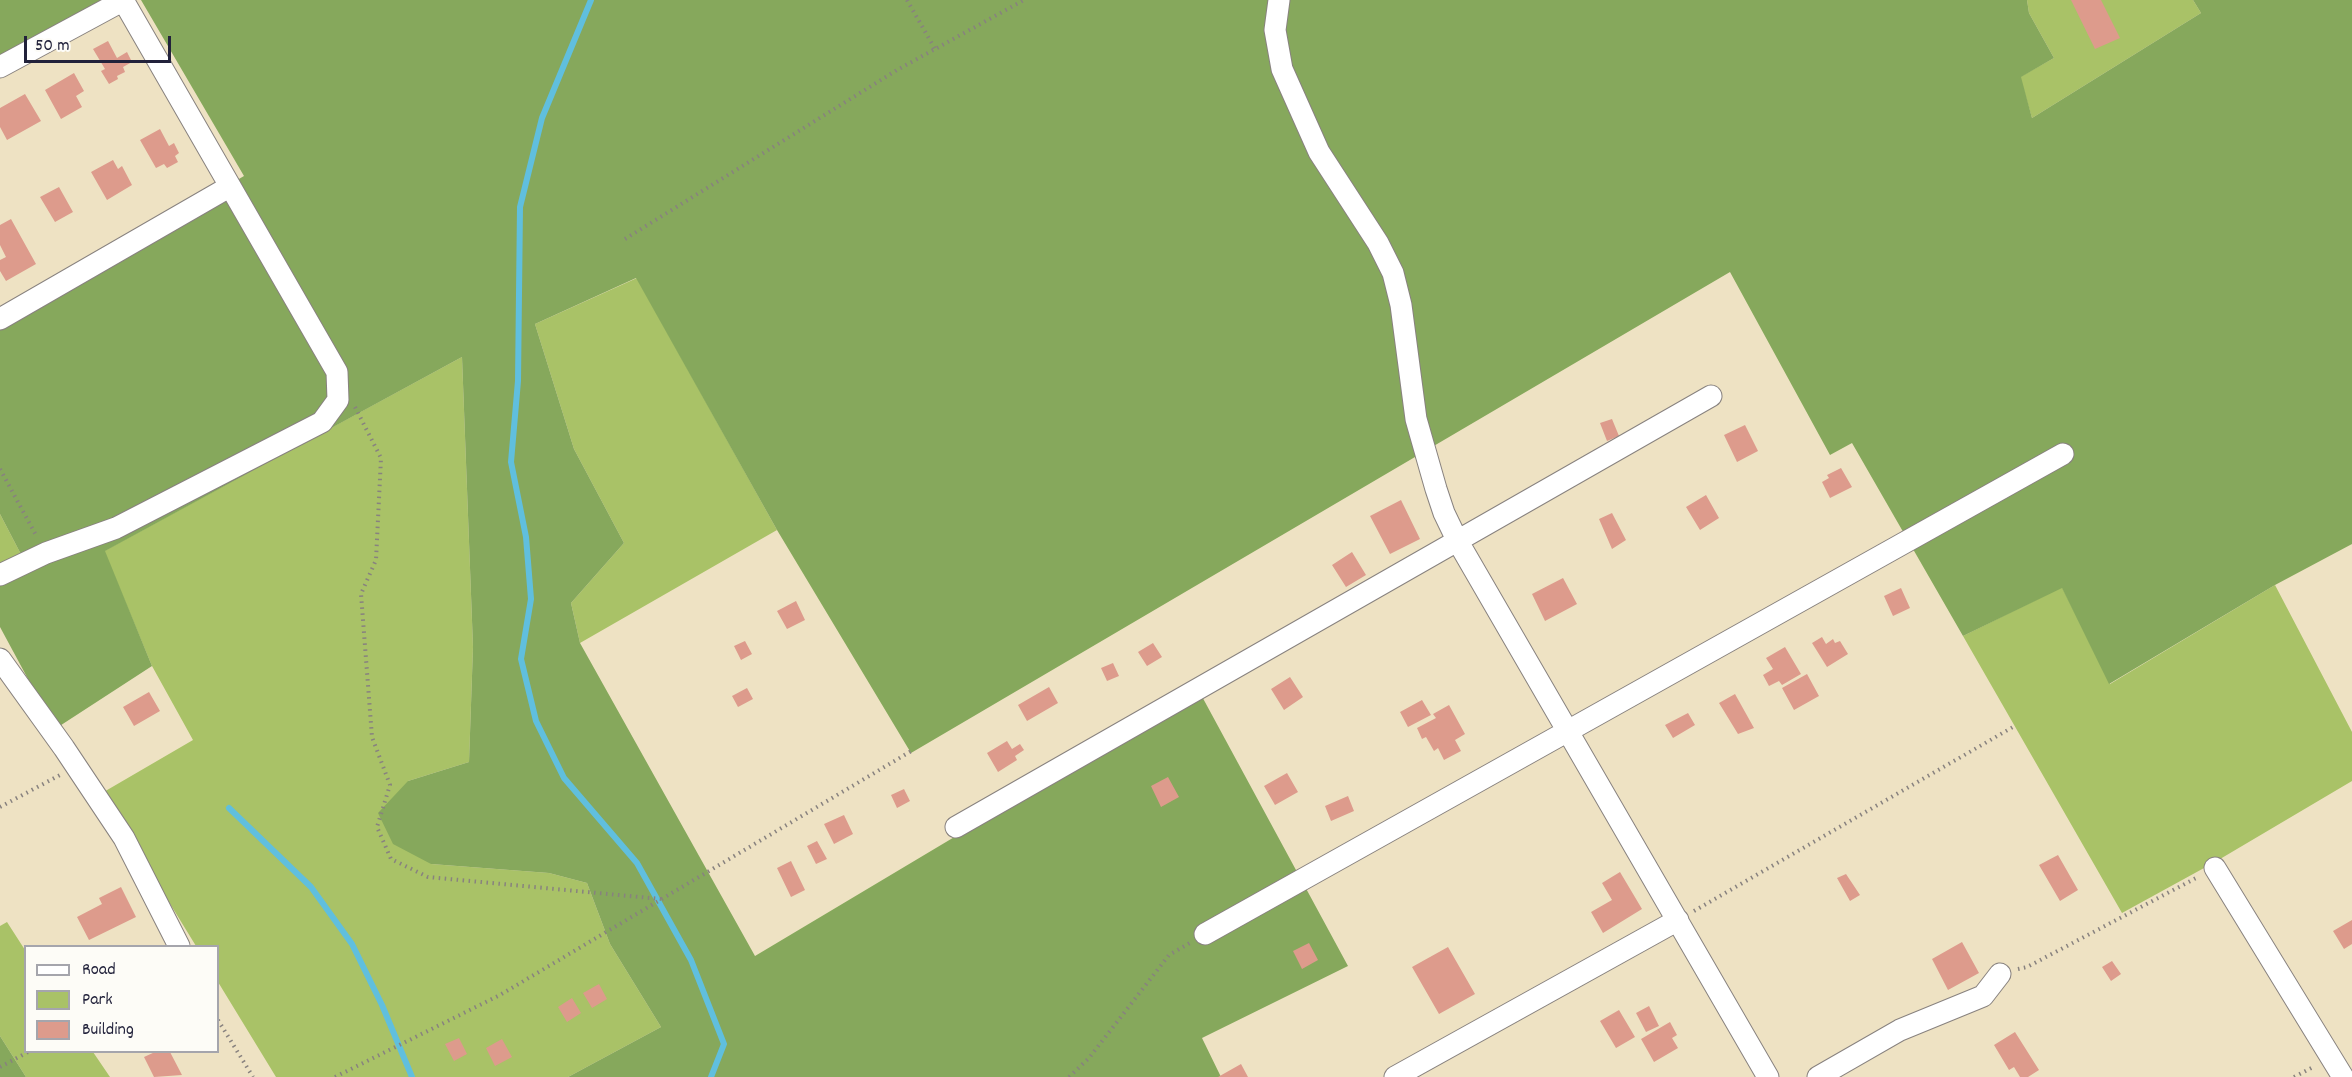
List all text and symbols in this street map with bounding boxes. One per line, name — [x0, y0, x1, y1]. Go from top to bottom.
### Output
scale bar — [27, 24, 174, 62]
text: 50 m — [35, 34, 70, 59]
legend — [24, 945, 219, 1053]
text: Road — [82, 958, 116, 983]
text: Park — [82, 988, 113, 1013]
text: Building — [82, 1018, 134, 1043]

